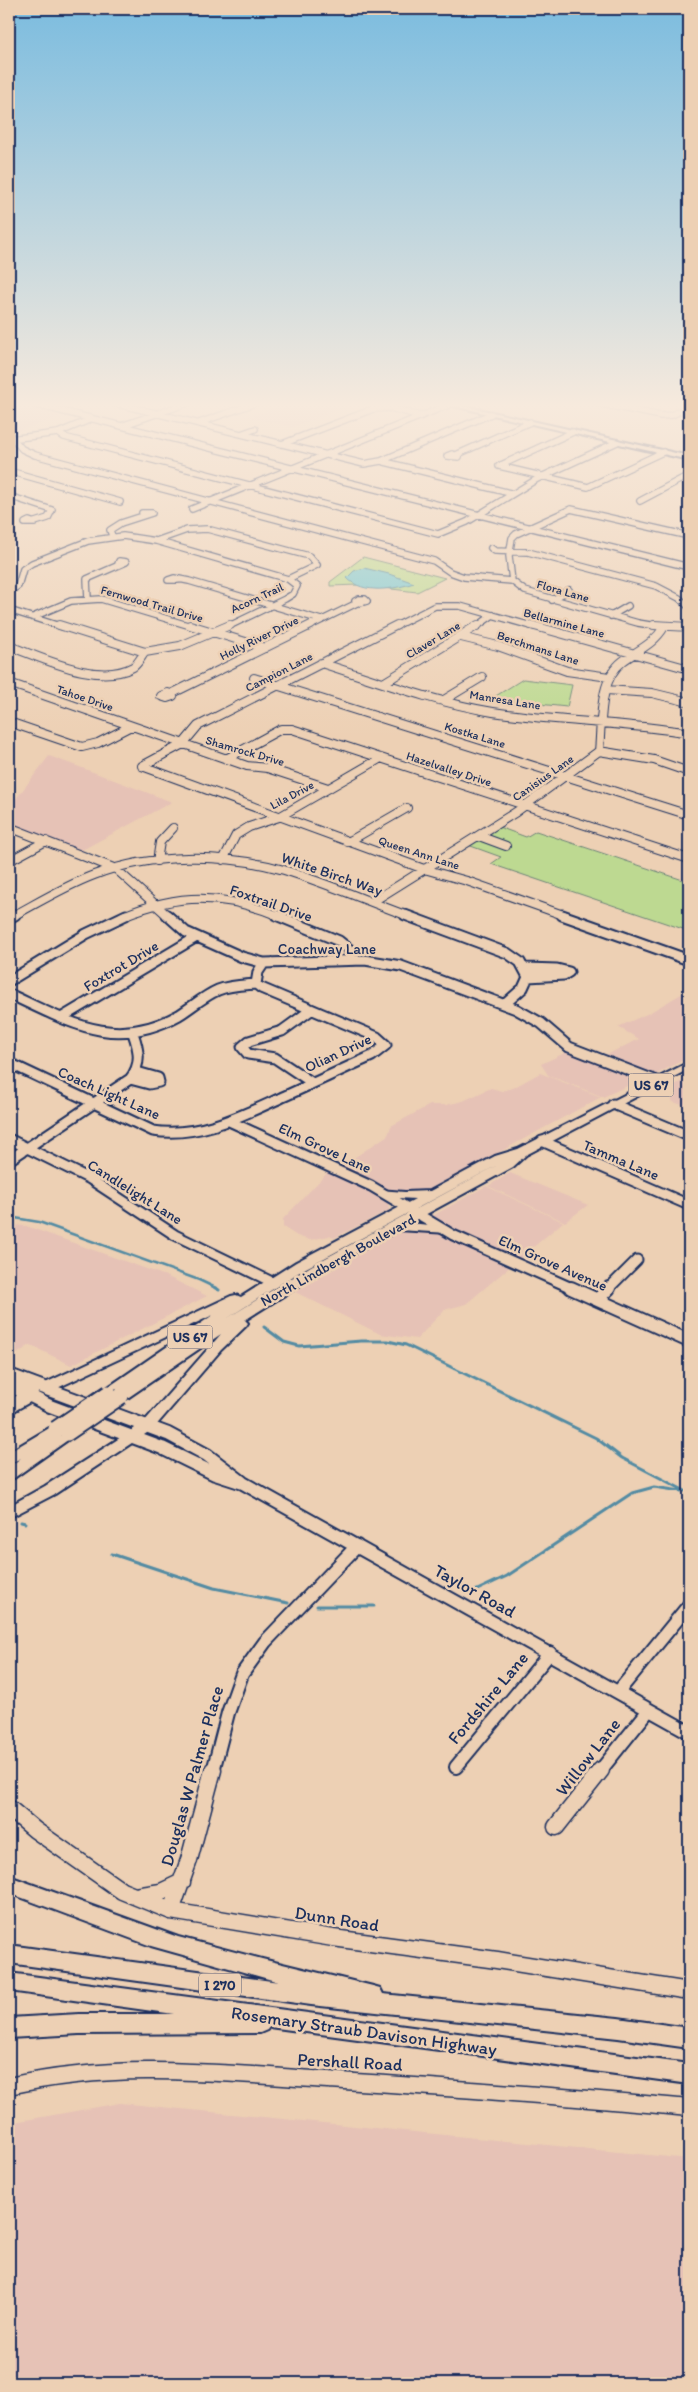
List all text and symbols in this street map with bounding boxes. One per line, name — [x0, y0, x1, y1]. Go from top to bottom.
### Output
street label: Flora Lane — [535, 577, 591, 605]
street label: Acorn Trail — [228, 579, 286, 616]
street label: Fernwood Trail Drive — [99, 583, 205, 625]
street label: Bellarmine Lane — [522, 605, 606, 641]
street label: Holly River Drive — [217, 613, 301, 663]
street label: Claver Lane — [403, 618, 463, 662]
street label: Berchmans Lane — [495, 628, 581, 668]
street label: Campion Lane — [243, 649, 315, 695]
street label: Tahoe Drive — [55, 682, 116, 714]
street label: Manresa Lane — [468, 687, 542, 713]
street label: Kostka Lane — [443, 719, 508, 751]
street label: Shamrock Drive — [204, 733, 286, 769]
street label: Hazelvalley Drive — [405, 749, 494, 789]
street label: Canisius Lane — [510, 752, 576, 804]
street label: Lila Drive — [268, 778, 317, 812]
street label: Queen Ann Lane — [377, 833, 462, 873]
street label: White Birch Way — [279, 848, 385, 900]
street label: Foxtrail Drive — [227, 880, 315, 926]
street label: Foxtrot Drive — [80, 937, 162, 995]
street label: Coachway Lane — [278, 940, 376, 958]
street label: Olian Drive — [302, 1030, 374, 1076]
street label: Coach Light Lane — [55, 1062, 163, 1124]
road number: US 67 — [628, 1074, 674, 1096]
street label: Elm Grove Lane — [276, 1119, 374, 1177]
street label: Tamma Lane — [580, 1136, 662, 1184]
street label: Candlelight Lane — [84, 1156, 186, 1228]
street label: North Lindbergh Boulevard — [257, 1209, 419, 1310]
street label: Elm Grove Avenue — [496, 1231, 610, 1295]
road number: US 67 — [168, 1325, 212, 1348]
street label: Taylor Road — [430, 1559, 520, 1623]
street label: Fordshire Lane — [443, 1647, 533, 1749]
street label: Douglas W Palmer Place — [156, 1683, 228, 1869]
street label: Willow Lane — [551, 1714, 625, 1800]
street label: Dunn Road — [293, 1901, 381, 1937]
road number: I 270 — [199, 1974, 241, 1996]
street label: Rosemary Straub Davison Highway — [230, 2001, 499, 2061]
street label: Pershall Road — [297, 2048, 403, 2076]

